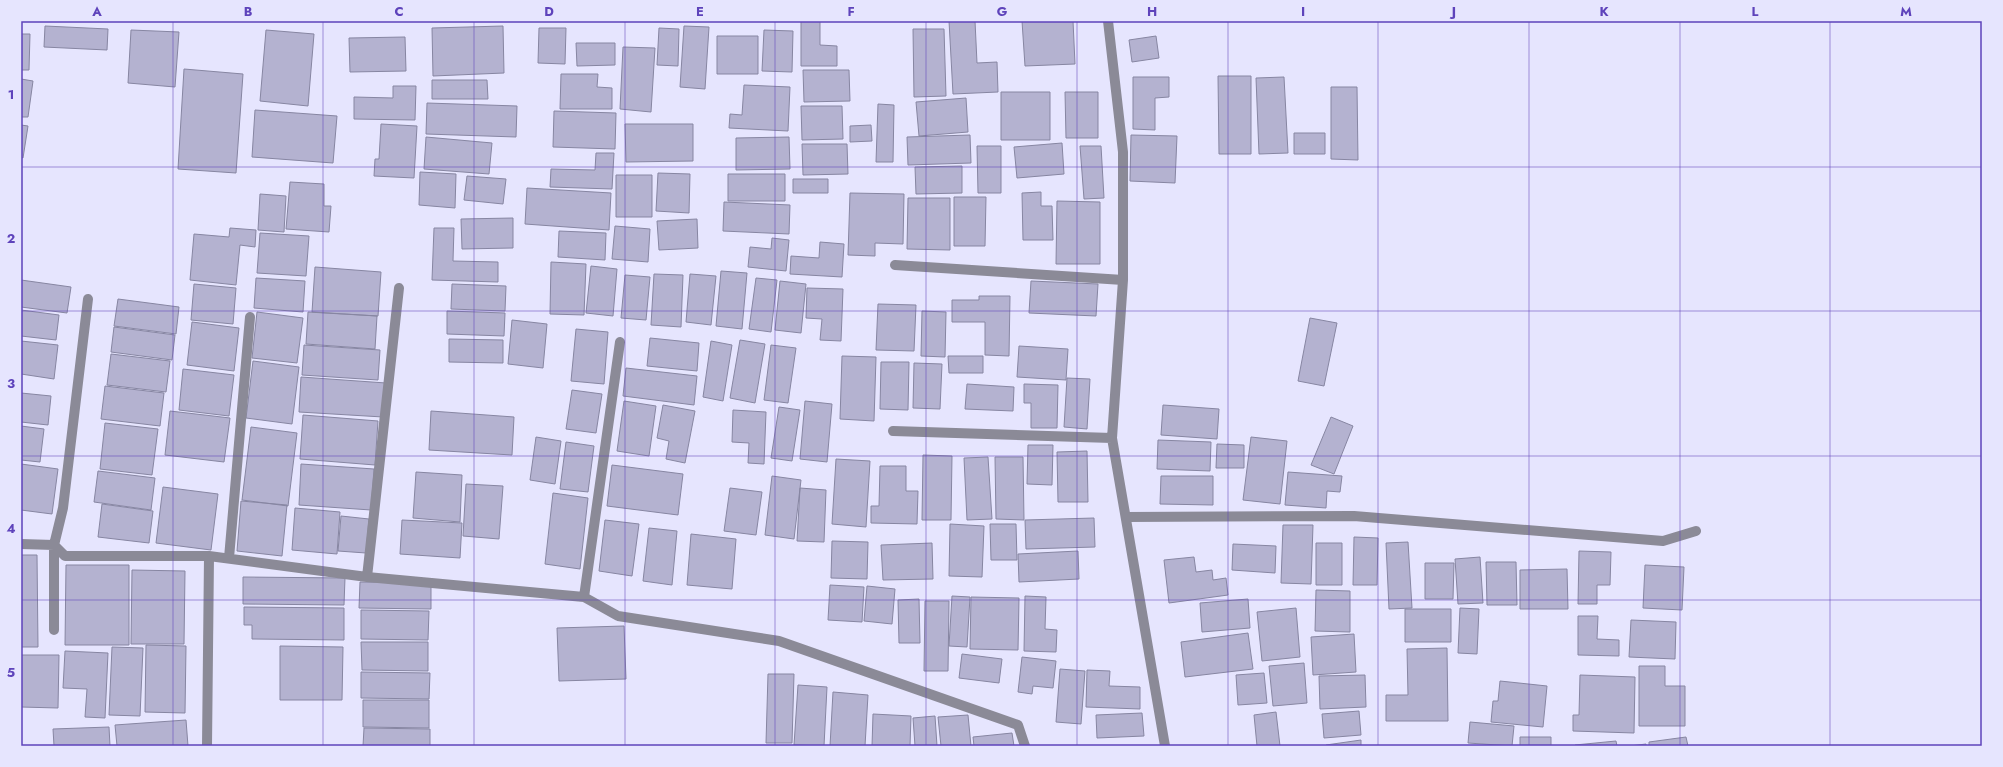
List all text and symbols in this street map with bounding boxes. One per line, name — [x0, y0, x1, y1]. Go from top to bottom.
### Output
text: A — [91, 2, 102, 21]
text: B — [244, 2, 253, 21]
text: C — [394, 2, 404, 21]
text: D — [544, 2, 554, 21]
text: E — [696, 2, 704, 21]
text: F — [847, 2, 855, 21]
text: G — [997, 2, 1008, 21]
text: H — [1147, 2, 1157, 21]
text: I — [1301, 2, 1305, 21]
text: J — [1449, 2, 1456, 21]
text: K — [1599, 2, 1609, 21]
text: L — [1752, 2, 1759, 21]
text: M — [1900, 2, 1912, 21]
text: 1 — [8, 85, 14, 104]
text: 2 — [7, 229, 15, 248]
text: 3 — [7, 374, 15, 393]
text: 4 — [6, 519, 16, 538]
text: 5 — [7, 663, 15, 682]

